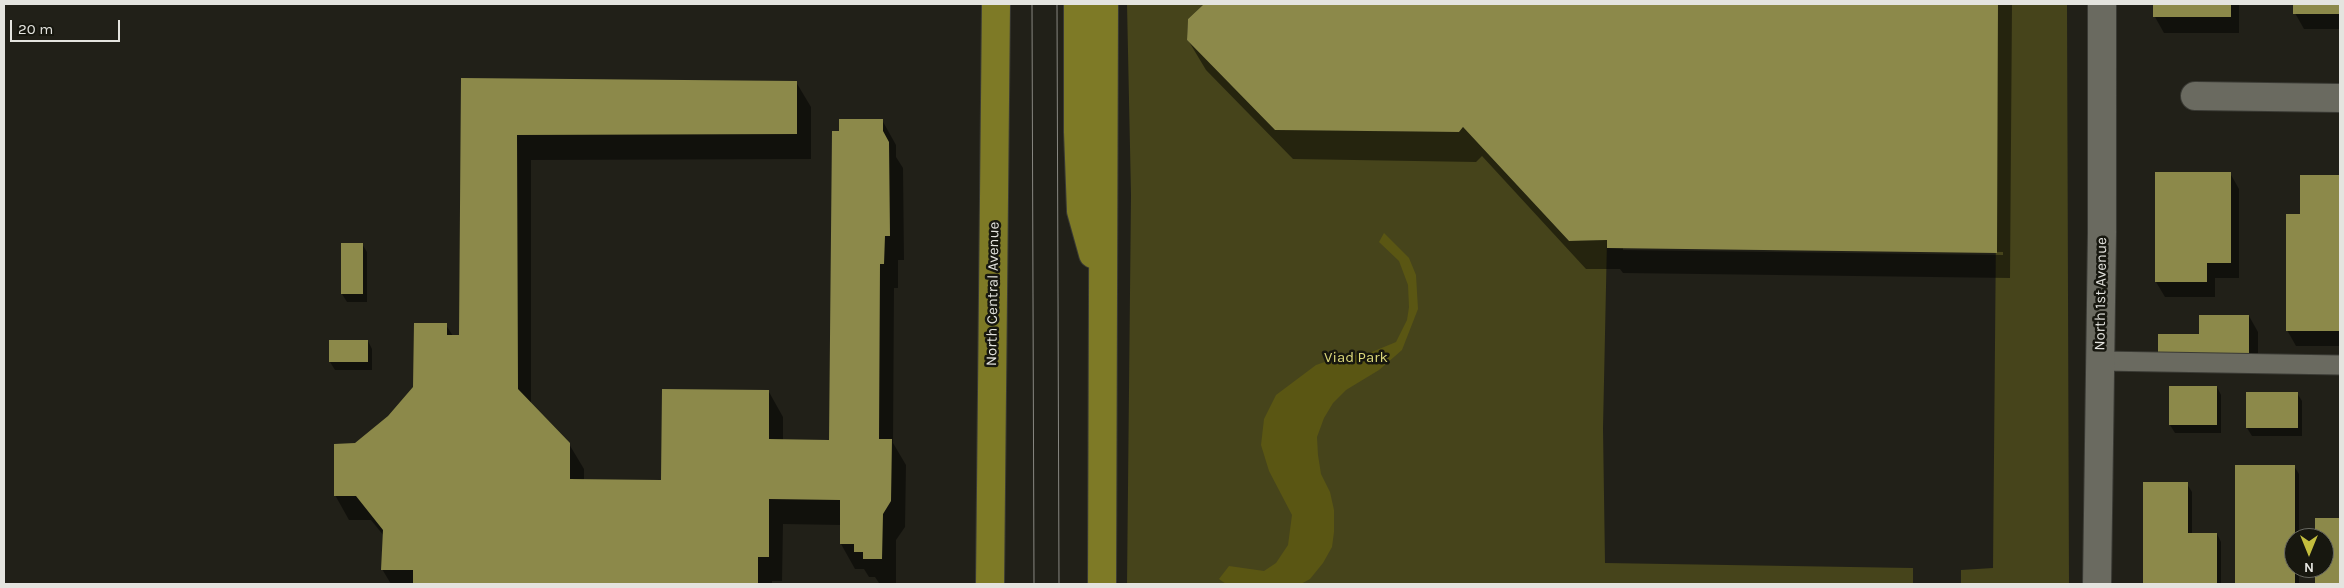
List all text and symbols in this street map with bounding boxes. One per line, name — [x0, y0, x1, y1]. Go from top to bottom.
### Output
scale bar — [12, 10, 122, 42]
text: 20 m — [18, 20, 53, 38]
street label: North Central Avenue — [983, 222, 1003, 366]
street label: North 1st Avenue — [2091, 237, 2111, 351]
park label: Viad Park — [1324, 349, 1388, 367]
north arrow — [2284, 528, 2334, 578]
text: N — [2304, 559, 2314, 576]

